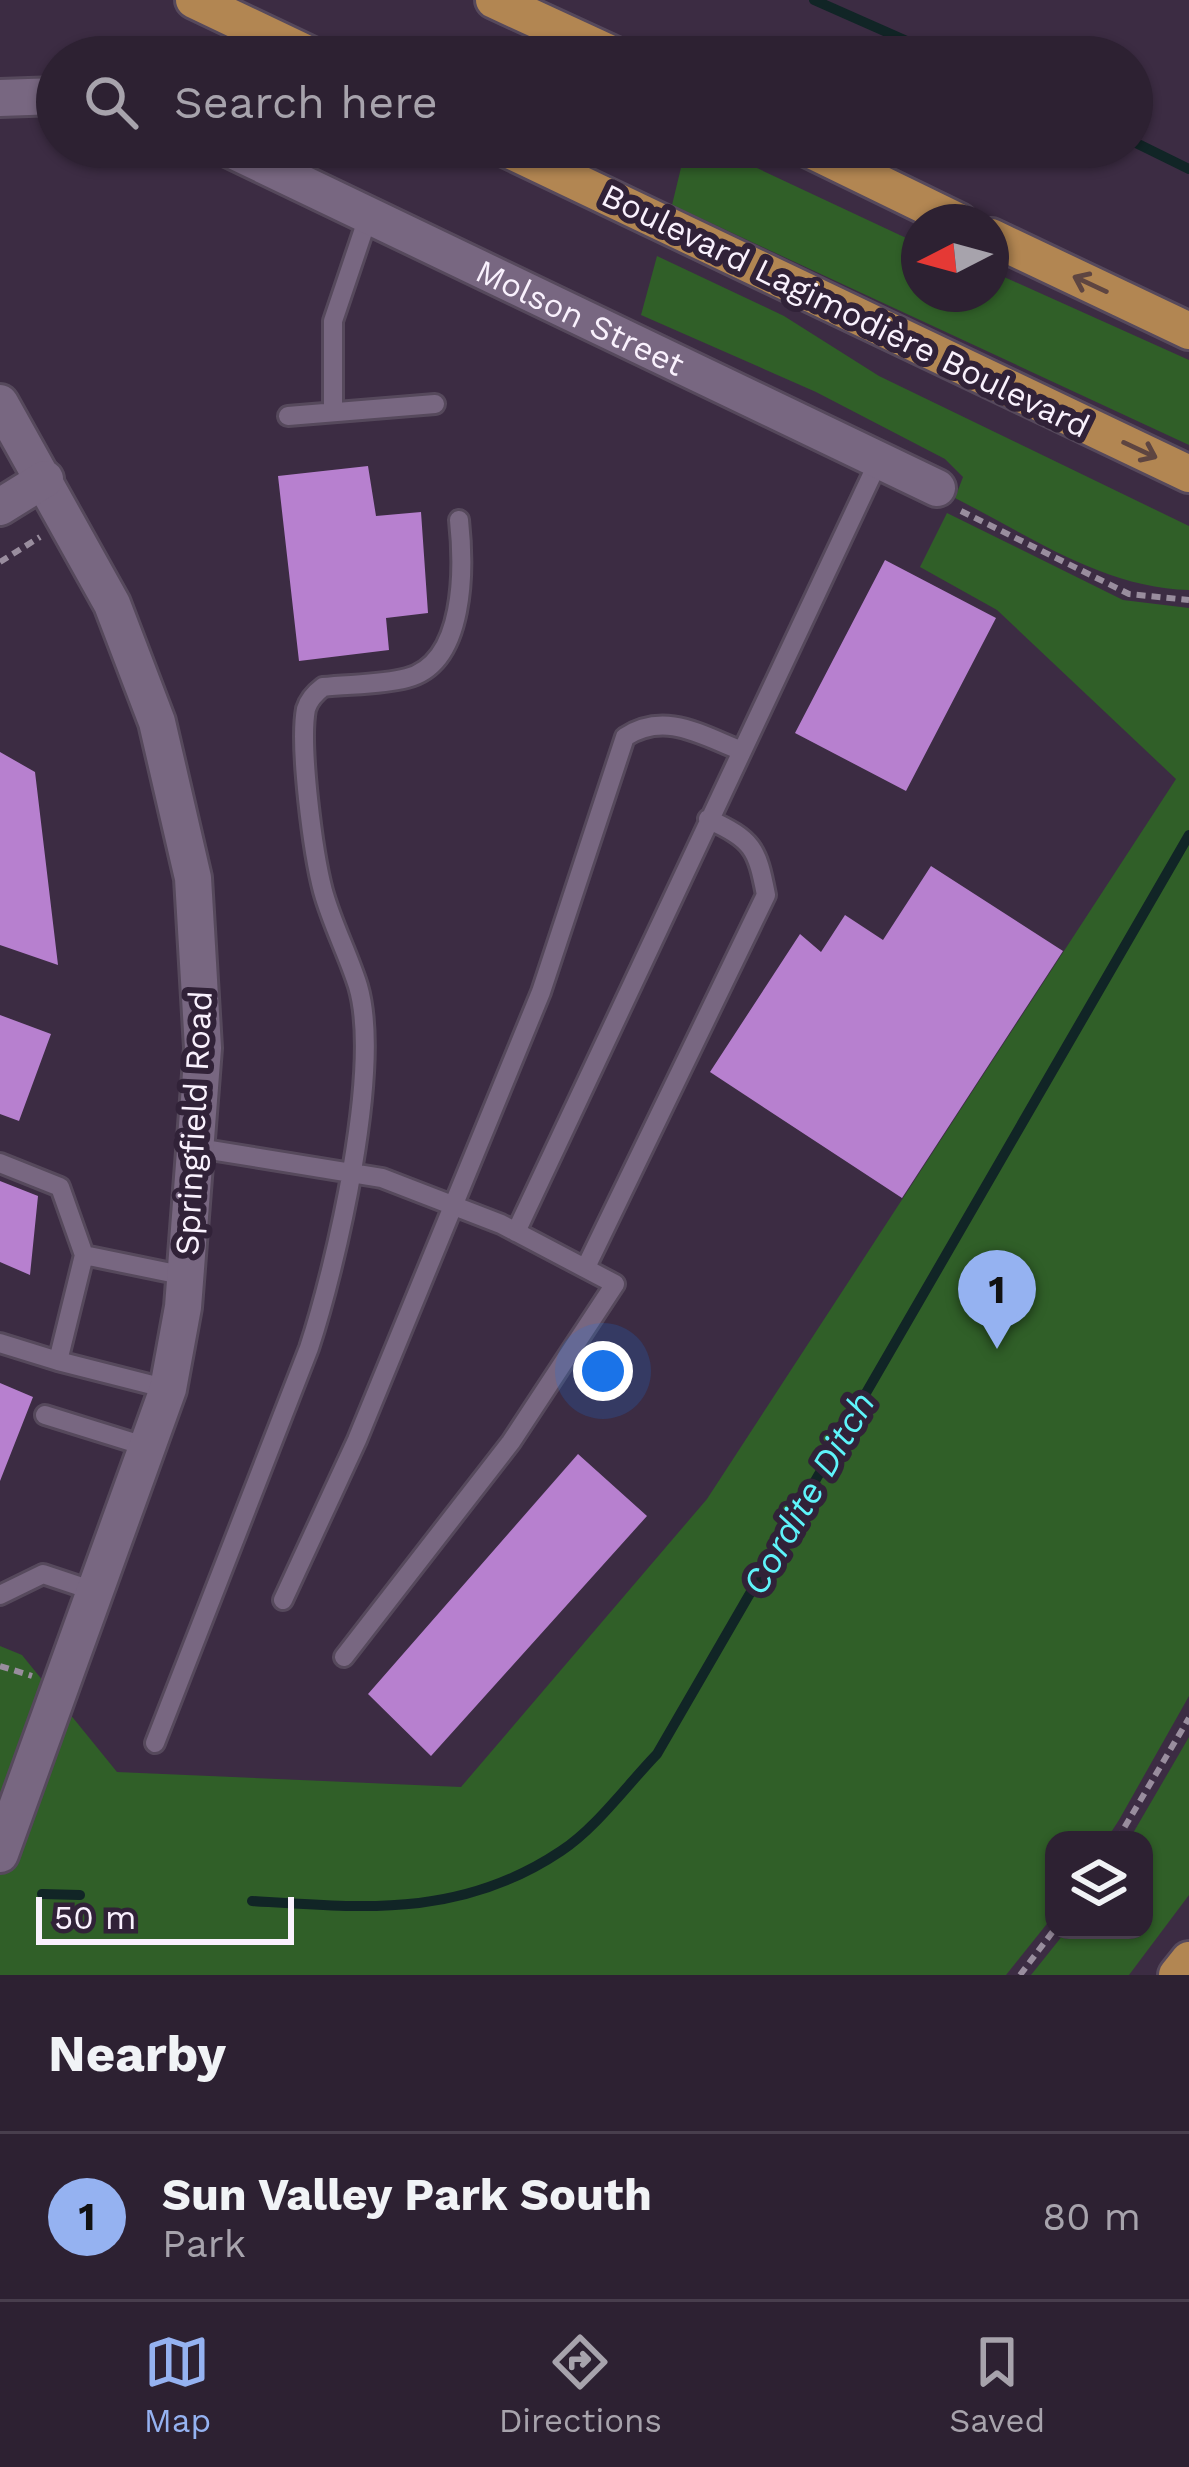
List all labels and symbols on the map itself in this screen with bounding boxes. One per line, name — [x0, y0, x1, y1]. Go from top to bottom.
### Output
street label: Boulevard Lagimodière Boulevard — [596, 175, 1096, 446]
north arrow — [901, 204, 1009, 312]
street label: Molson Street — [470, 251, 691, 384]
one-way arrow — [1073, 272, 1109, 294]
one-way arrow — [1121, 440, 1157, 462]
street label: Springfield Road — [167, 990, 220, 1257]
pin: 1 — [958, 1250, 1036, 1349]
your location — [573, 1341, 633, 1401]
water label: Cordite Ditch — [734, 1384, 884, 1603]
scale bar — [36, 1891, 294, 1944]

